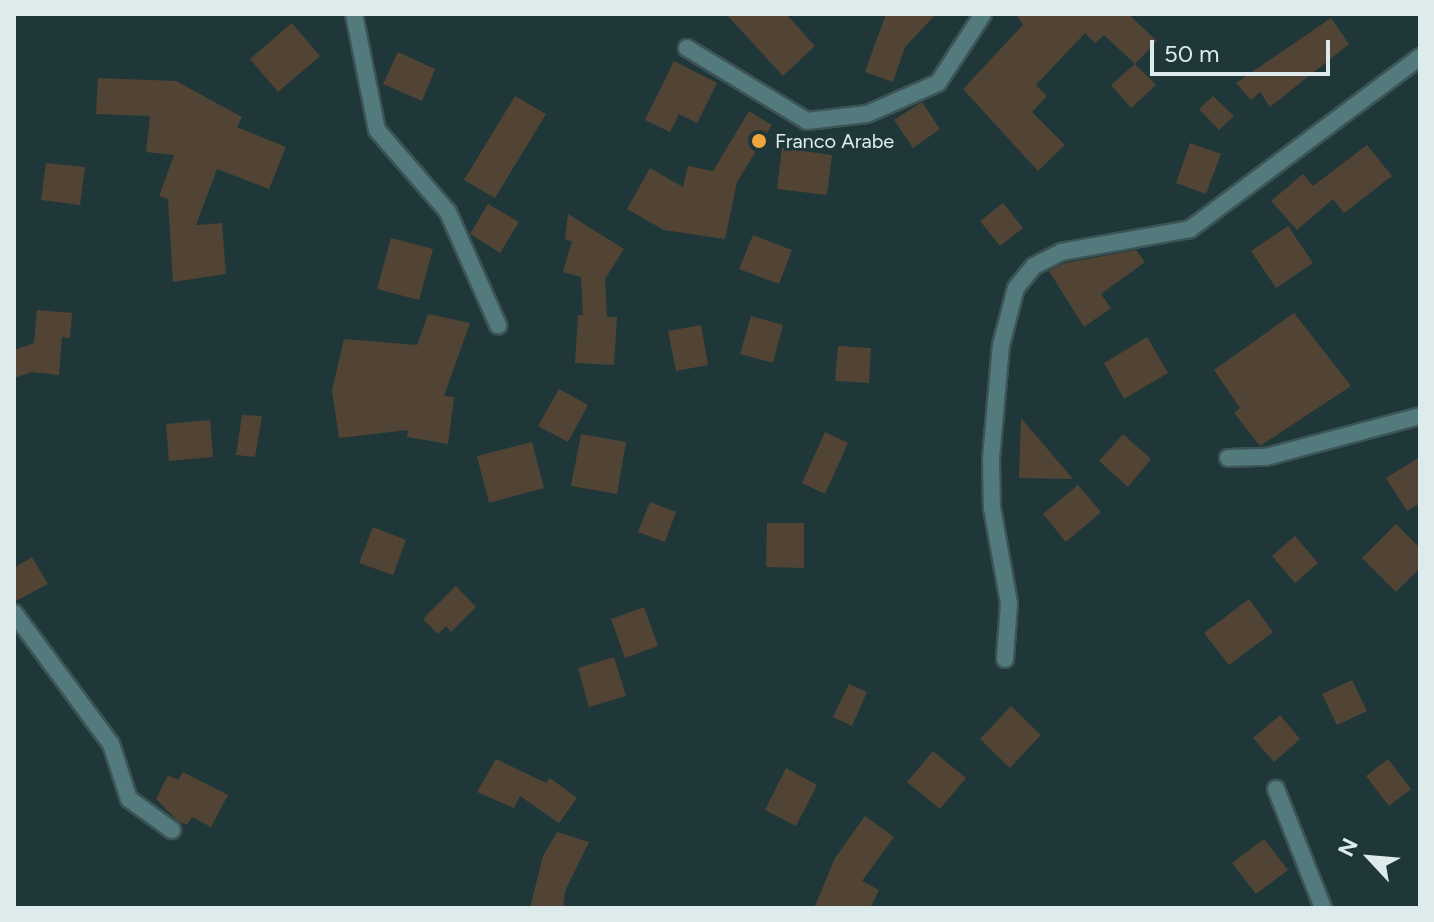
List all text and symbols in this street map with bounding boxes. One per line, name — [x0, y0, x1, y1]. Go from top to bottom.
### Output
scale bar — [1154, 24, 1334, 74]
text: 50 m — [1164, 39, 1220, 68]
place label: Franco Arabe — [775, 129, 894, 153]
marker: Franco Arabe — [750, 132, 768, 150]
north arrow — [1330, 818, 1410, 898]
text: N — [1332, 834, 1364, 861]

